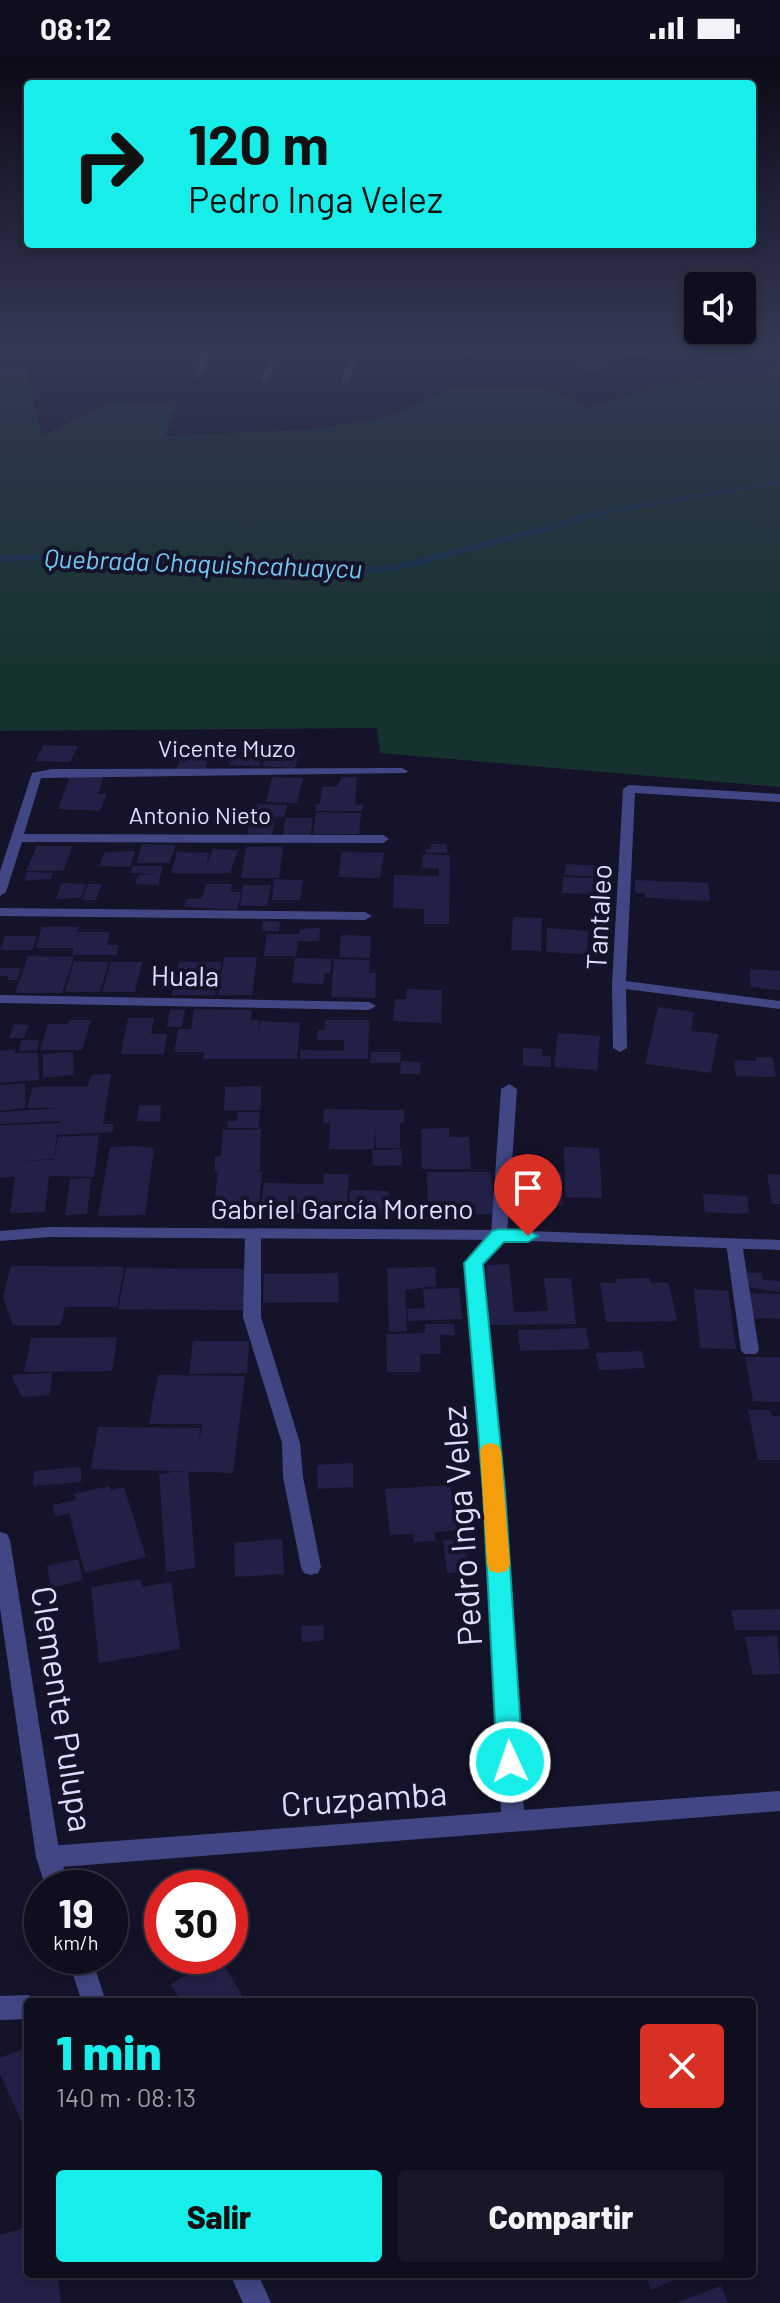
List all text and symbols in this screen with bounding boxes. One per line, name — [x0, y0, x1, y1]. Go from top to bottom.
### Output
text: 08:12 — [40, 10, 112, 46]
text: 120 m — [188, 109, 329, 176]
icon: right — [56, 112, 160, 216]
text: Pedro Inga Velez — [188, 177, 443, 220]
map controls — [684, 272, 756, 344]
button: sound — [684, 272, 756, 344]
water label: Quebrada Chaquishcahuaycu — [44, 541, 363, 584]
street label: Vicente Muzo — [158, 733, 296, 762]
street label: Antonio Nieto — [129, 800, 271, 829]
street label: Tantaleo — [578, 863, 618, 971]
street label: Huala — [151, 957, 220, 993]
pin — [494, 1154, 562, 1236]
icon: arrive — [506, 1166, 550, 1210]
street label: Gabriel García Moreno — [210, 1191, 474, 1225]
street label: Pedro Inga Velez — [432, 1405, 489, 1648]
street label: Clemente Pulupa — [24, 1583, 103, 1835]
position arrow — [468, 1720, 552, 1804]
street label: Cruzpamba — [279, 1771, 448, 1824]
speed limit sign: 30 — [144, 1870, 248, 1974]
text: 19 — [58, 1888, 94, 1936]
text: km/h — [53, 1930, 99, 1954]
text: 1 min — [56, 2022, 162, 2080]
button: close — [640, 2024, 724, 2108]
text: 140 m · 08:13 — [56, 2081, 196, 2112]
button: Salir — [56, 2170, 382, 2262]
button: Compartir — [398, 2170, 724, 2262]

